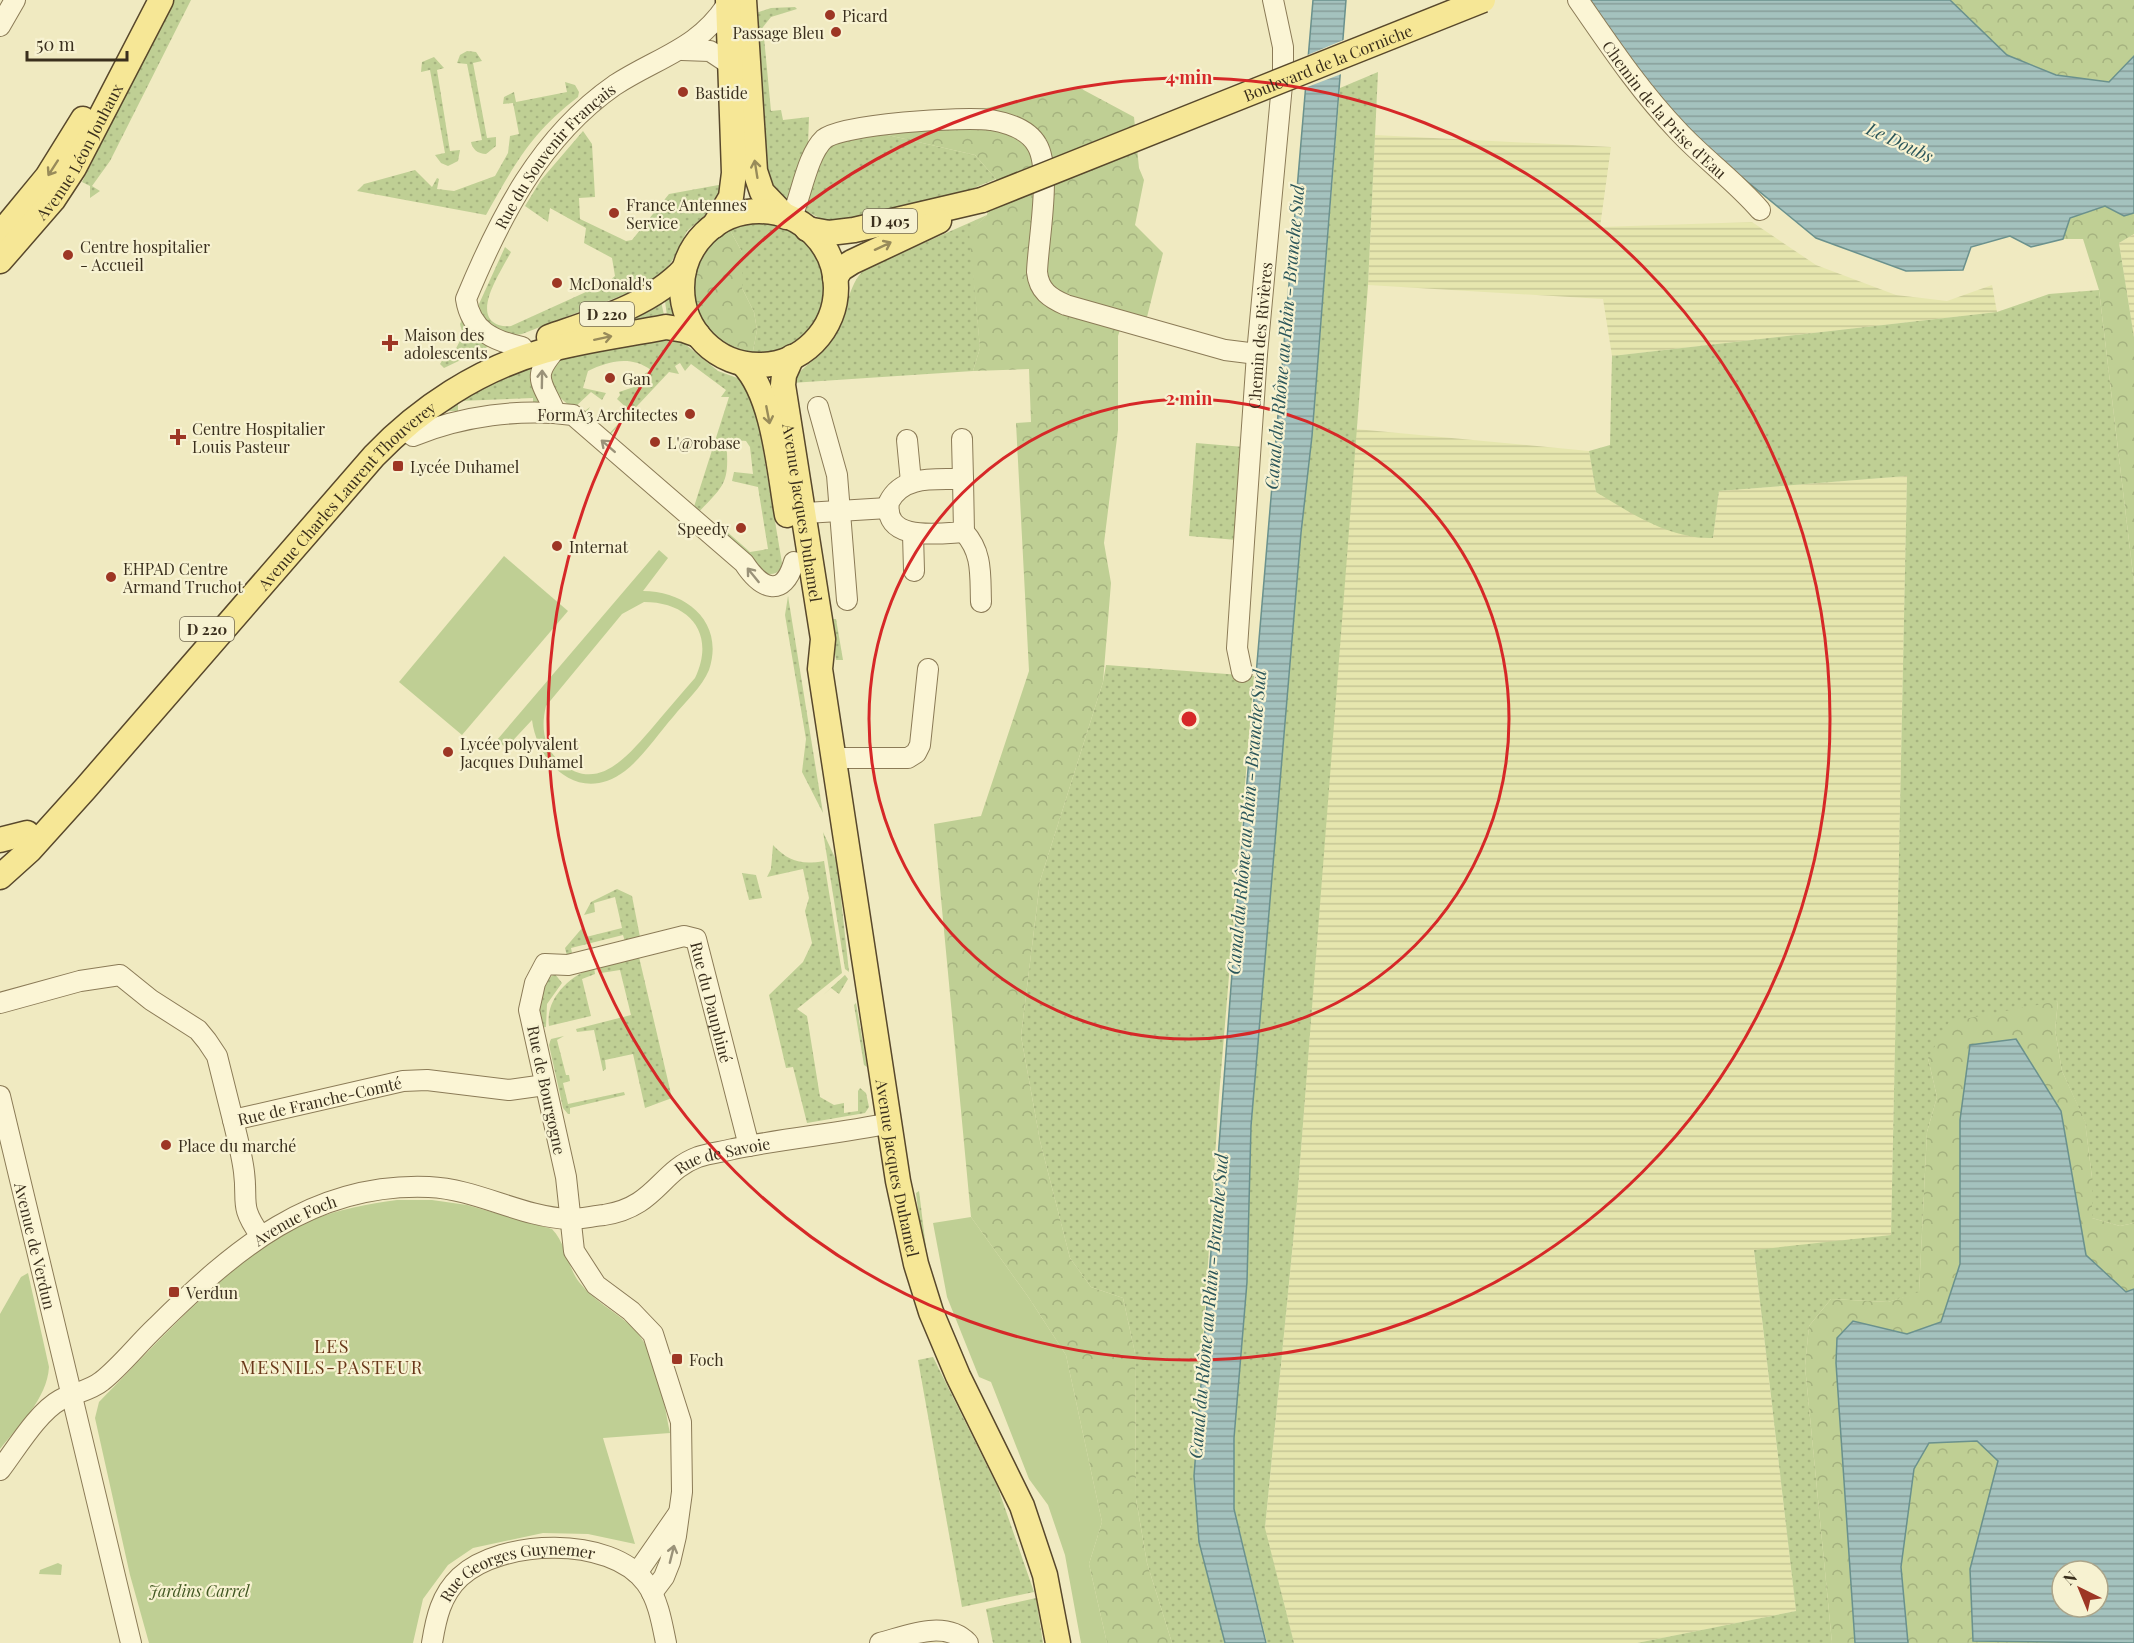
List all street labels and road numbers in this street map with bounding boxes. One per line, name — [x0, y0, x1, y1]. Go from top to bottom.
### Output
street label: Boulevard de la Corniche — [1240, 19, 1415, 105]
street label: Chemin de la Prise d'Eau — [1599, 36, 1732, 183]
street label: Rue du Souvenir Français — [489, 78, 619, 232]
street label: Avenue Léon Jouhaux — [30, 79, 127, 224]
road number: D 405 — [863, 209, 917, 233]
street label: Chemin des Rivières — [1243, 261, 1276, 409]
road number: D 220 — [580, 302, 634, 326]
street label: Avenue Charles Laurent Thouverey — [252, 396, 439, 595]
street label: Avenue Jacques Duhamel — [779, 421, 828, 604]
road number: D 220 — [180, 617, 234, 641]
street label: Rue du Dauphiné — [687, 939, 738, 1065]
street label: Rue de Bourgogne — [523, 1024, 571, 1156]
street label: Rue de Franche-Comté — [235, 1071, 404, 1129]
street label: Avenue Jacques Duhamel — [872, 1077, 925, 1259]
street label: Rue de Savoie — [670, 1132, 772, 1178]
street label: Avenue de Verdun — [10, 1179, 61, 1312]
street label: Avenue Foch — [248, 1189, 340, 1251]
street label: Rue Georges Guynemer — [434, 1537, 598, 1605]

